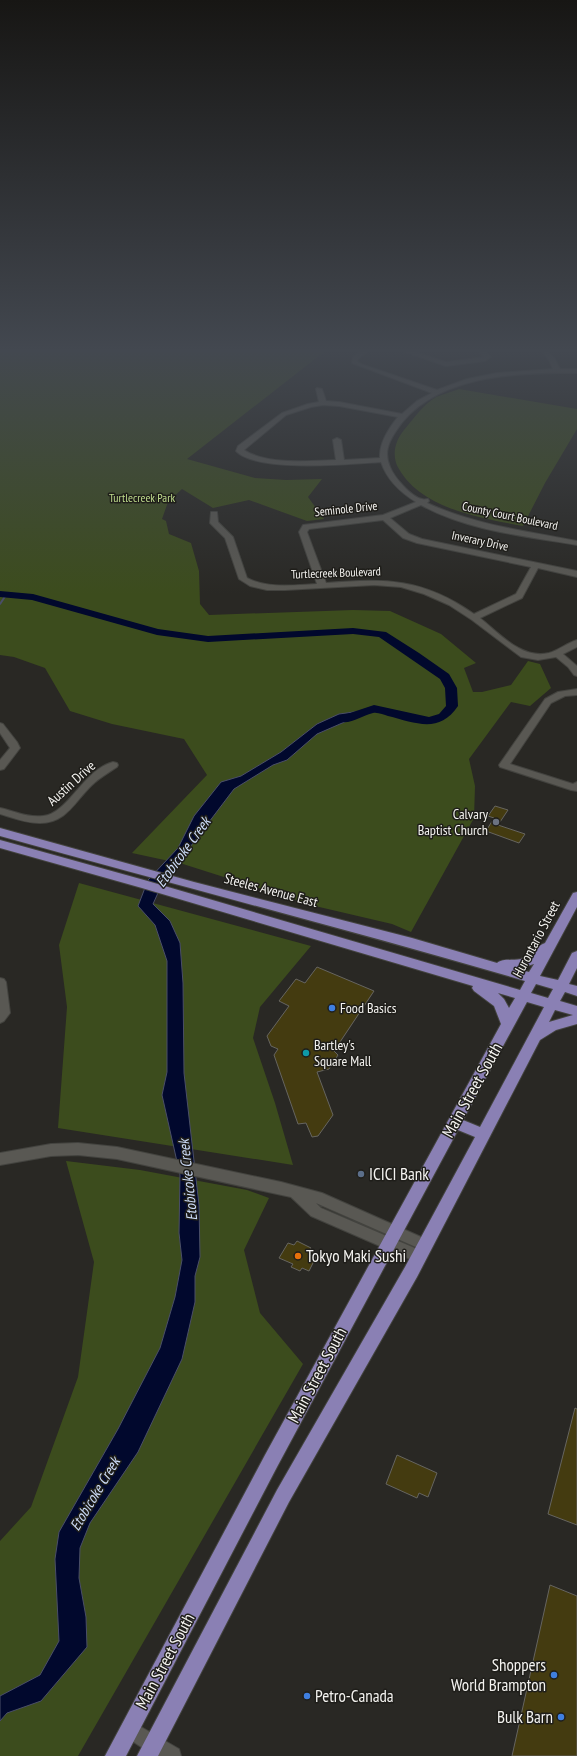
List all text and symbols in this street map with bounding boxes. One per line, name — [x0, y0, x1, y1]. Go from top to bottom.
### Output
park label: Turtlecreek Park — [109, 490, 175, 505]
street label: Seminole Drive — [314, 498, 378, 519]
street label: County Court Boulevard — [461, 498, 559, 533]
street label: Inverary Drive — [450, 527, 510, 554]
street label: Turtlecreek Boulevard — [291, 563, 381, 582]
street label: Austin Drive — [43, 756, 99, 809]
place label: Calvary Baptist Church — [418, 805, 489, 839]
water label: Etobicoke Creek — [151, 811, 216, 891]
marker: Calvary Baptist Church — [491, 817, 501, 827]
street label: Steeles Avenue East — [222, 869, 320, 911]
street label: Hurontario Street — [508, 898, 564, 980]
place label: Food Basics — [340, 999, 397, 1017]
marker: Food Basics — [327, 1003, 337, 1013]
place label: Bartley's Square Mall — [314, 1036, 372, 1070]
street label: Main Street South — [437, 1039, 507, 1141]
marker: Bartley's Square Mall — [301, 1048, 311, 1058]
water label: Etobicoke Creek — [174, 1136, 201, 1222]
place label: ICICI Bank — [369, 1163, 429, 1185]
marker: ICICI Bank — [356, 1169, 366, 1179]
place label: Tokyo Maki Sushi — [306, 1245, 406, 1267]
marker: Tokyo Maki Sushi — [293, 1251, 303, 1261]
street label: Main Street South — [283, 1323, 351, 1427]
water label: Etobicoke Creek — [65, 1452, 125, 1534]
street label: Main Street South — [131, 1609, 199, 1713]
place label: Shoppers World Brampton — [451, 1654, 546, 1696]
marker: Shoppers World Brampton — [549, 1670, 559, 1680]
place label: Petro-Canada — [315, 1685, 394, 1707]
marker: Petro-Canada — [302, 1691, 312, 1701]
place label: Bulk Barn — [497, 1706, 553, 1728]
marker: Bulk Barn — [556, 1712, 566, 1722]

